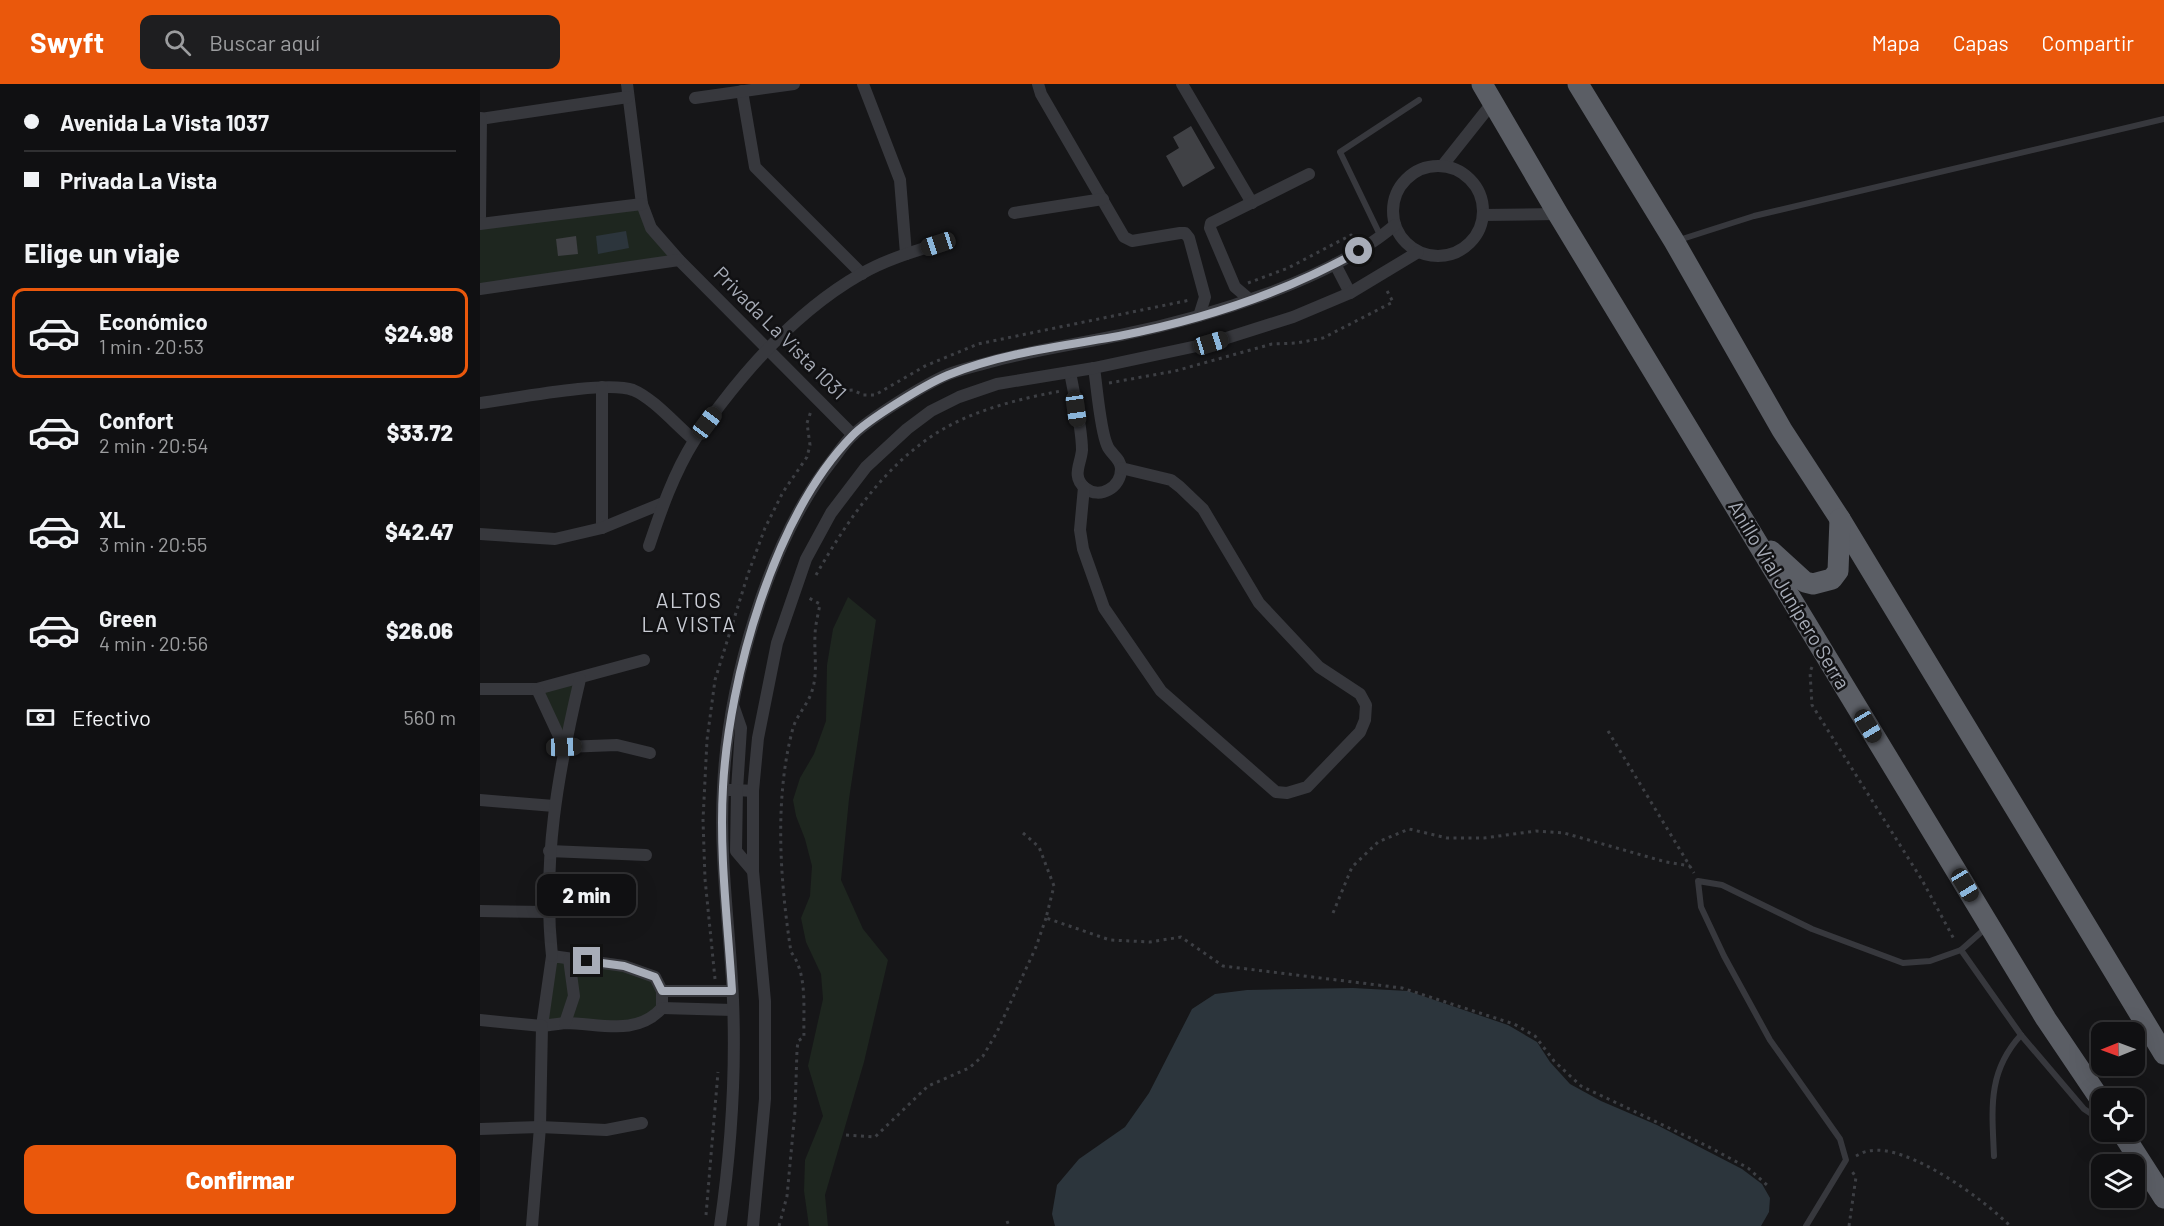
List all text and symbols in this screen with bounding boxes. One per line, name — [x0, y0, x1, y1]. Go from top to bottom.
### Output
search box — [140, 15, 560, 69]
text: Swyft — [30, 25, 104, 59]
icon: search — [161, 26, 194, 59]
text: Buscar aquí — [209, 29, 320, 55]
text: Mapa — [1872, 30, 1920, 55]
text: Capas — [1953, 30, 2009, 55]
text: Compartir — [2042, 30, 2134, 55]
text: Avenida La Vista 1037 — [60, 109, 269, 135]
text: Privada La Vista — [60, 167, 217, 193]
car — [918, 230, 958, 258]
text: Elige un viaje — [24, 236, 180, 268]
route start — [1345, 237, 1372, 264]
street label: Privada La Vista 1031 — [709, 261, 852, 404]
icon: car — [27, 306, 81, 360]
text: Económico — [99, 308, 208, 334]
text: $24.98 — [384, 320, 453, 346]
car — [1191, 329, 1231, 357]
text: 1 min · 20:53 — [99, 334, 204, 358]
car — [1065, 390, 1087, 428]
car — [689, 403, 725, 443]
icon: car — [27, 405, 81, 459]
text: Confort — [99, 407, 174, 433]
text: $33.72 — [387, 419, 453, 445]
text: 2 min · 20:54 — [99, 433, 208, 457]
street label: Anillo Vial Junípero Serra — [1724, 496, 1856, 693]
icon: car — [27, 504, 81, 558]
text: XL — [99, 506, 125, 532]
text: $42.47 — [385, 518, 453, 544]
text: 3 min · 20:55 — [99, 532, 207, 556]
district label: ALTOS LA VISTA — [642, 587, 736, 636]
icon: car — [27, 603, 81, 657]
text: Green — [99, 605, 157, 631]
text: $26.06 — [386, 617, 453, 643]
text: 4 min · 20:56 — [99, 631, 208, 655]
icon: cash — [24, 701, 57, 734]
text: Efectivo — [72, 704, 151, 730]
text: 560 m — [404, 705, 456, 729]
car — [1851, 706, 1885, 746]
car — [546, 737, 582, 757]
car — [1948, 865, 1982, 905]
callout: 2 min — [537, 874, 636, 916]
text: 2 min — [562, 883, 611, 907]
route end — [573, 947, 600, 974]
north arrow — [2091, 1022, 2145, 1076]
map controls — [2091, 1022, 2145, 1208]
button: locate — [2091, 1088, 2145, 1142]
button: Confirmar — [24, 1145, 456, 1214]
button: layers — [2091, 1154, 2145, 1208]

